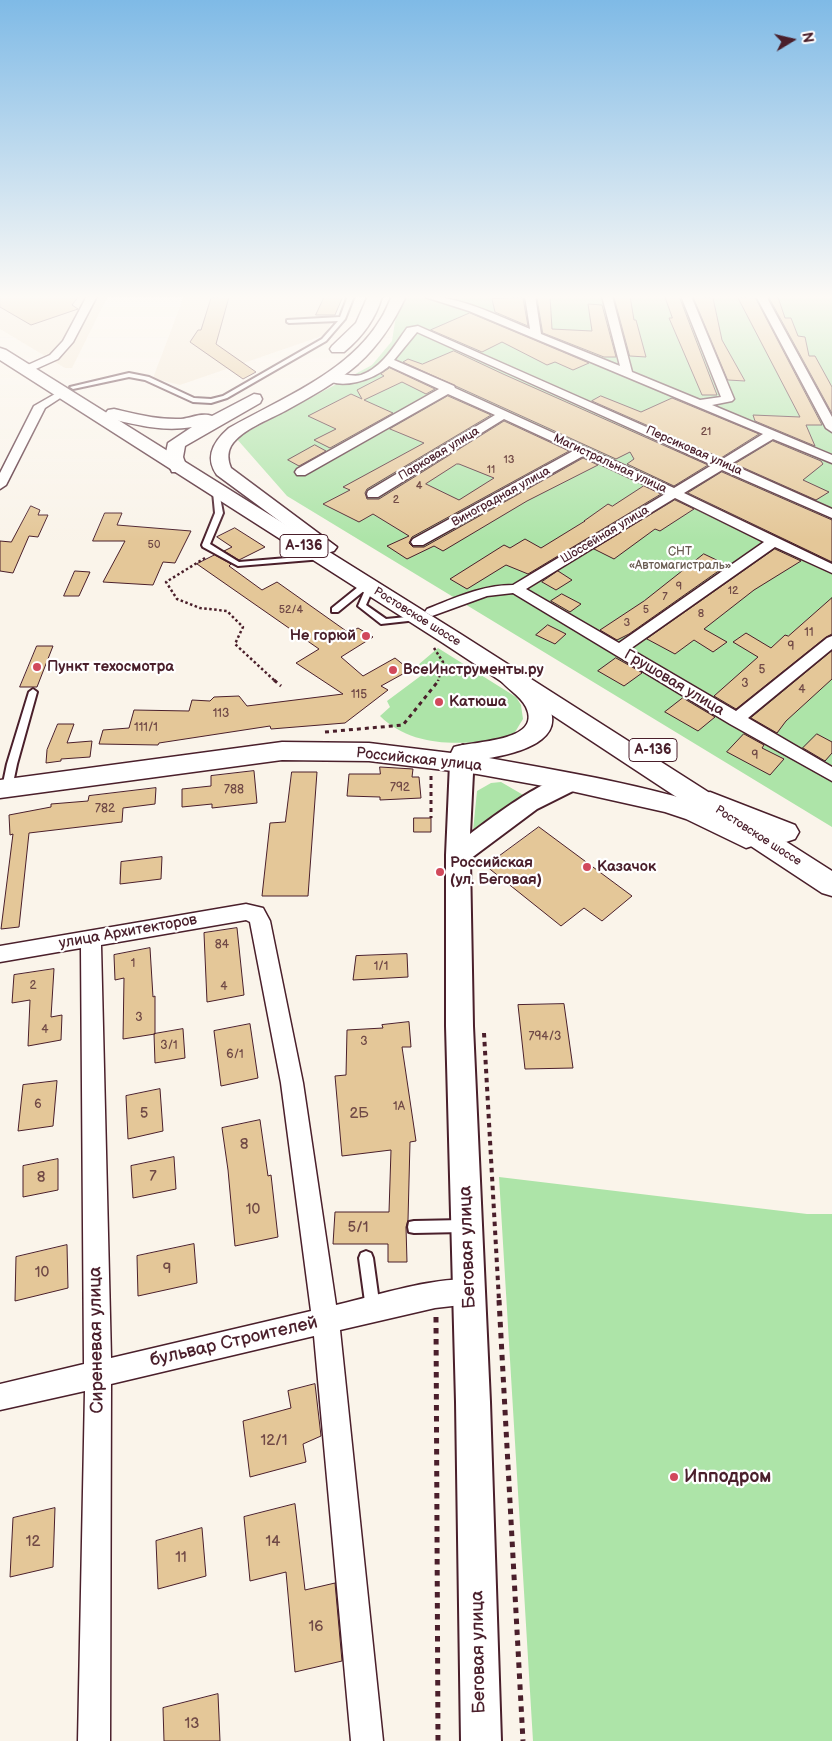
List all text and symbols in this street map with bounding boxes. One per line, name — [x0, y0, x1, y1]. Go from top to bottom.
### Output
north arrow — [767, 15, 817, 65]
text: N — [798, 31, 817, 44]
street label: Персиковая улица — [644, 423, 744, 479]
street label: Парковая улица — [396, 424, 482, 484]
house number: 21 — [701, 425, 711, 439]
street label: Магистральная улица — [551, 431, 669, 497]
house number: 13 — [503, 453, 515, 467]
house number: 11 — [487, 463, 495, 477]
street label: Виноградная улица — [449, 464, 553, 530]
house number: 4 — [416, 479, 422, 493]
house number: 2 — [393, 493, 399, 507]
street label: Шоссейная улица — [558, 503, 652, 567]
road number: А-136 — [280, 534, 328, 558]
house number: 50 — [148, 538, 160, 552]
park label: СНТ «Автомагистраль» — [629, 545, 731, 573]
house number: 9 — [676, 580, 682, 594]
street label: Ростовское шоссе — [371, 584, 463, 650]
house number: 12 — [728, 584, 738, 598]
house number: 7 — [662, 590, 668, 604]
house number: 52/4 — [279, 603, 303, 617]
house number: 5 — [643, 603, 649, 617]
house number: 8 — [698, 607, 704, 621]
house number: 3 — [624, 616, 630, 630]
house number: 11 — [804, 626, 814, 640]
place label: Не горюй — [290, 627, 356, 645]
marker: Не горюй — [360, 630, 372, 642]
house number: 9 — [788, 640, 794, 654]
street label: Грушовая улица — [621, 646, 727, 720]
place label: Пункт техосмотра — [47, 658, 174, 676]
marker: Пункт техосмотра — [31, 661, 43, 673]
place label: ВсеИнструменты.ру — [403, 661, 544, 679]
house number: 5 — [759, 663, 765, 677]
marker: ВсеИнструменты.ру — [387, 664, 399, 676]
house number: 3 — [741, 677, 749, 691]
house number: 4 — [798, 683, 806, 697]
house number: 115 — [351, 688, 367, 702]
place label: Катюша — [449, 693, 507, 711]
marker: Катюша — [433, 696, 445, 708]
house number: 113 — [213, 707, 229, 721]
house number: 111/1 — [134, 721, 158, 735]
road number: А-136 — [629, 738, 677, 762]
street label: Российская улица — [355, 744, 483, 776]
house number: 9 — [752, 749, 758, 763]
house number: 792 — [390, 781, 410, 795]
house number: 788 — [224, 783, 244, 797]
house number: 782 — [95, 802, 115, 816]
street label: Ростовское шоссе — [712, 803, 804, 869]
place label: Российская (ул. Беговая) — [450, 854, 542, 889]
place label: Казачок — [597, 858, 656, 876]
marker: Казачок — [581, 861, 593, 873]
marker: Российская (ул. Беговая) — [434, 866, 446, 878]
street label: улица Архитекторов — [57, 911, 199, 953]
house number: 84 — [215, 938, 229, 952]
house number: 1 — [131, 957, 135, 971]
house number: 1/1 — [374, 960, 388, 974]
house number: 2 — [29, 979, 37, 993]
house number: 4 — [220, 980, 228, 994]
house number: 3 — [135, 1011, 143, 1025]
house number: 4 — [41, 1023, 49, 1037]
house number: 794/3 — [529, 1030, 561, 1044]
house number: 3 — [360, 1035, 368, 1049]
house number: 3/1 — [160, 1039, 178, 1053]
house number: 6/1 — [226, 1048, 244, 1062]
house number: 6 — [34, 1098, 42, 1112]
house number: 1А — [393, 1100, 405, 1114]
house number: 5 — [140, 1105, 148, 1123]
house number: 2Б — [349, 1105, 369, 1123]
house number: 8 — [240, 1136, 248, 1154]
house number: 7 — [149, 1168, 157, 1186]
house number: 8 — [37, 1169, 45, 1187]
street label: Беговая улица — [455, 1185, 481, 1309]
house number: 10 — [246, 1201, 260, 1219]
house number: 5/1 — [347, 1219, 369, 1237]
house number: 9 — [163, 1260, 171, 1278]
house number: 10 — [35, 1264, 49, 1282]
street label: Сиреневая улица — [85, 1266, 109, 1414]
street label: бульвар Строителей — [148, 1312, 320, 1372]
house number: 12/1 — [260, 1432, 288, 1450]
place label: Ипподром — [684, 1466, 771, 1488]
marker: Ипподром — [668, 1471, 680, 1483]
house number: 12 — [26, 1533, 40, 1551]
house number: 14 — [266, 1533, 280, 1551]
house number: 11 — [175, 1549, 187, 1567]
street label: Беговая улица — [467, 1590, 491, 1714]
house number: 16 — [309, 1618, 323, 1636]
house number: 13 — [184, 1715, 200, 1733]

